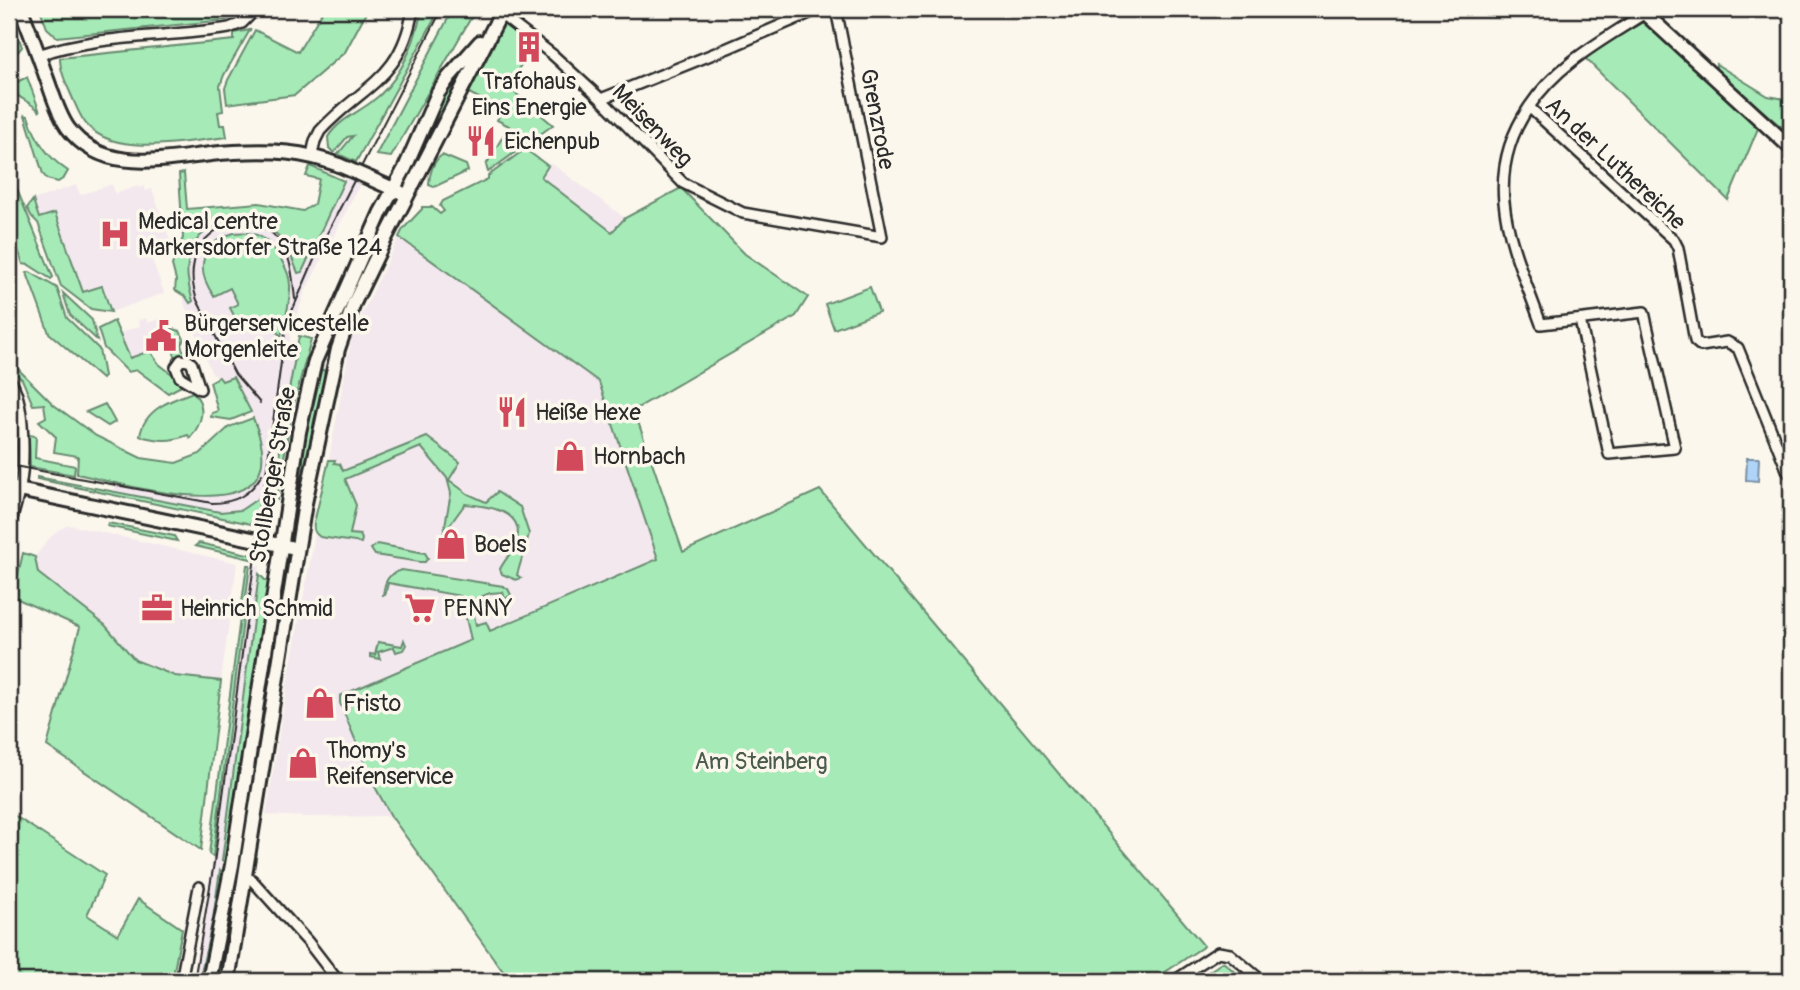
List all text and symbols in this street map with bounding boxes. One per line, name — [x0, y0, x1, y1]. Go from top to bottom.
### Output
building icon: Trafohaus Eins Energie — [512, 30, 546, 64]
street label: Grenzrode — [854, 66, 902, 172]
place label: Trafohaus Eins Energie — [471, 67, 587, 122]
street label: Meisenweg — [606, 78, 699, 173]
street label: An der Luthereiche — [1539, 91, 1693, 236]
restaurant icon: Eichenpub — [464, 124, 498, 158]
place label: Eichenpub — [504, 127, 600, 156]
place label: Medical centre Markersdorfer Straße 124 — [138, 207, 382, 262]
hospital icon: Medical centre Markersdorfer Straße 124 — [98, 217, 132, 251]
place label: Bürgerservicestelle Morgenleite — [184, 309, 369, 364]
public building icon: Bürgerservicestelle Morgenleite — [144, 319, 178, 353]
street label: Stollberger Straße — [243, 384, 302, 565]
restaurant icon: Heiße Hexe — [495, 395, 529, 429]
place label: Heiße Hexe — [535, 398, 641, 427]
shop icon: Hornbach — [553, 439, 587, 473]
place label: Hornbach — [593, 442, 686, 471]
shop icon: Boels — [434, 527, 468, 561]
place label: Boels — [474, 530, 526, 559]
office icon: Heinrich Schmid — [140, 591, 174, 625]
supermarket icon: PENNY — [403, 591, 437, 625]
place label: Heinrich Schmid — [180, 594, 333, 623]
place label: PENNY — [443, 594, 513, 623]
shop icon: Fristo — [303, 686, 337, 720]
place label: Fristo — [343, 689, 401, 718]
place label: Thomy's Reifenservice — [326, 736, 454, 791]
shop icon: Thomy's Reifenservice — [286, 746, 320, 780]
park label: Am Steinberg — [694, 747, 828, 776]

